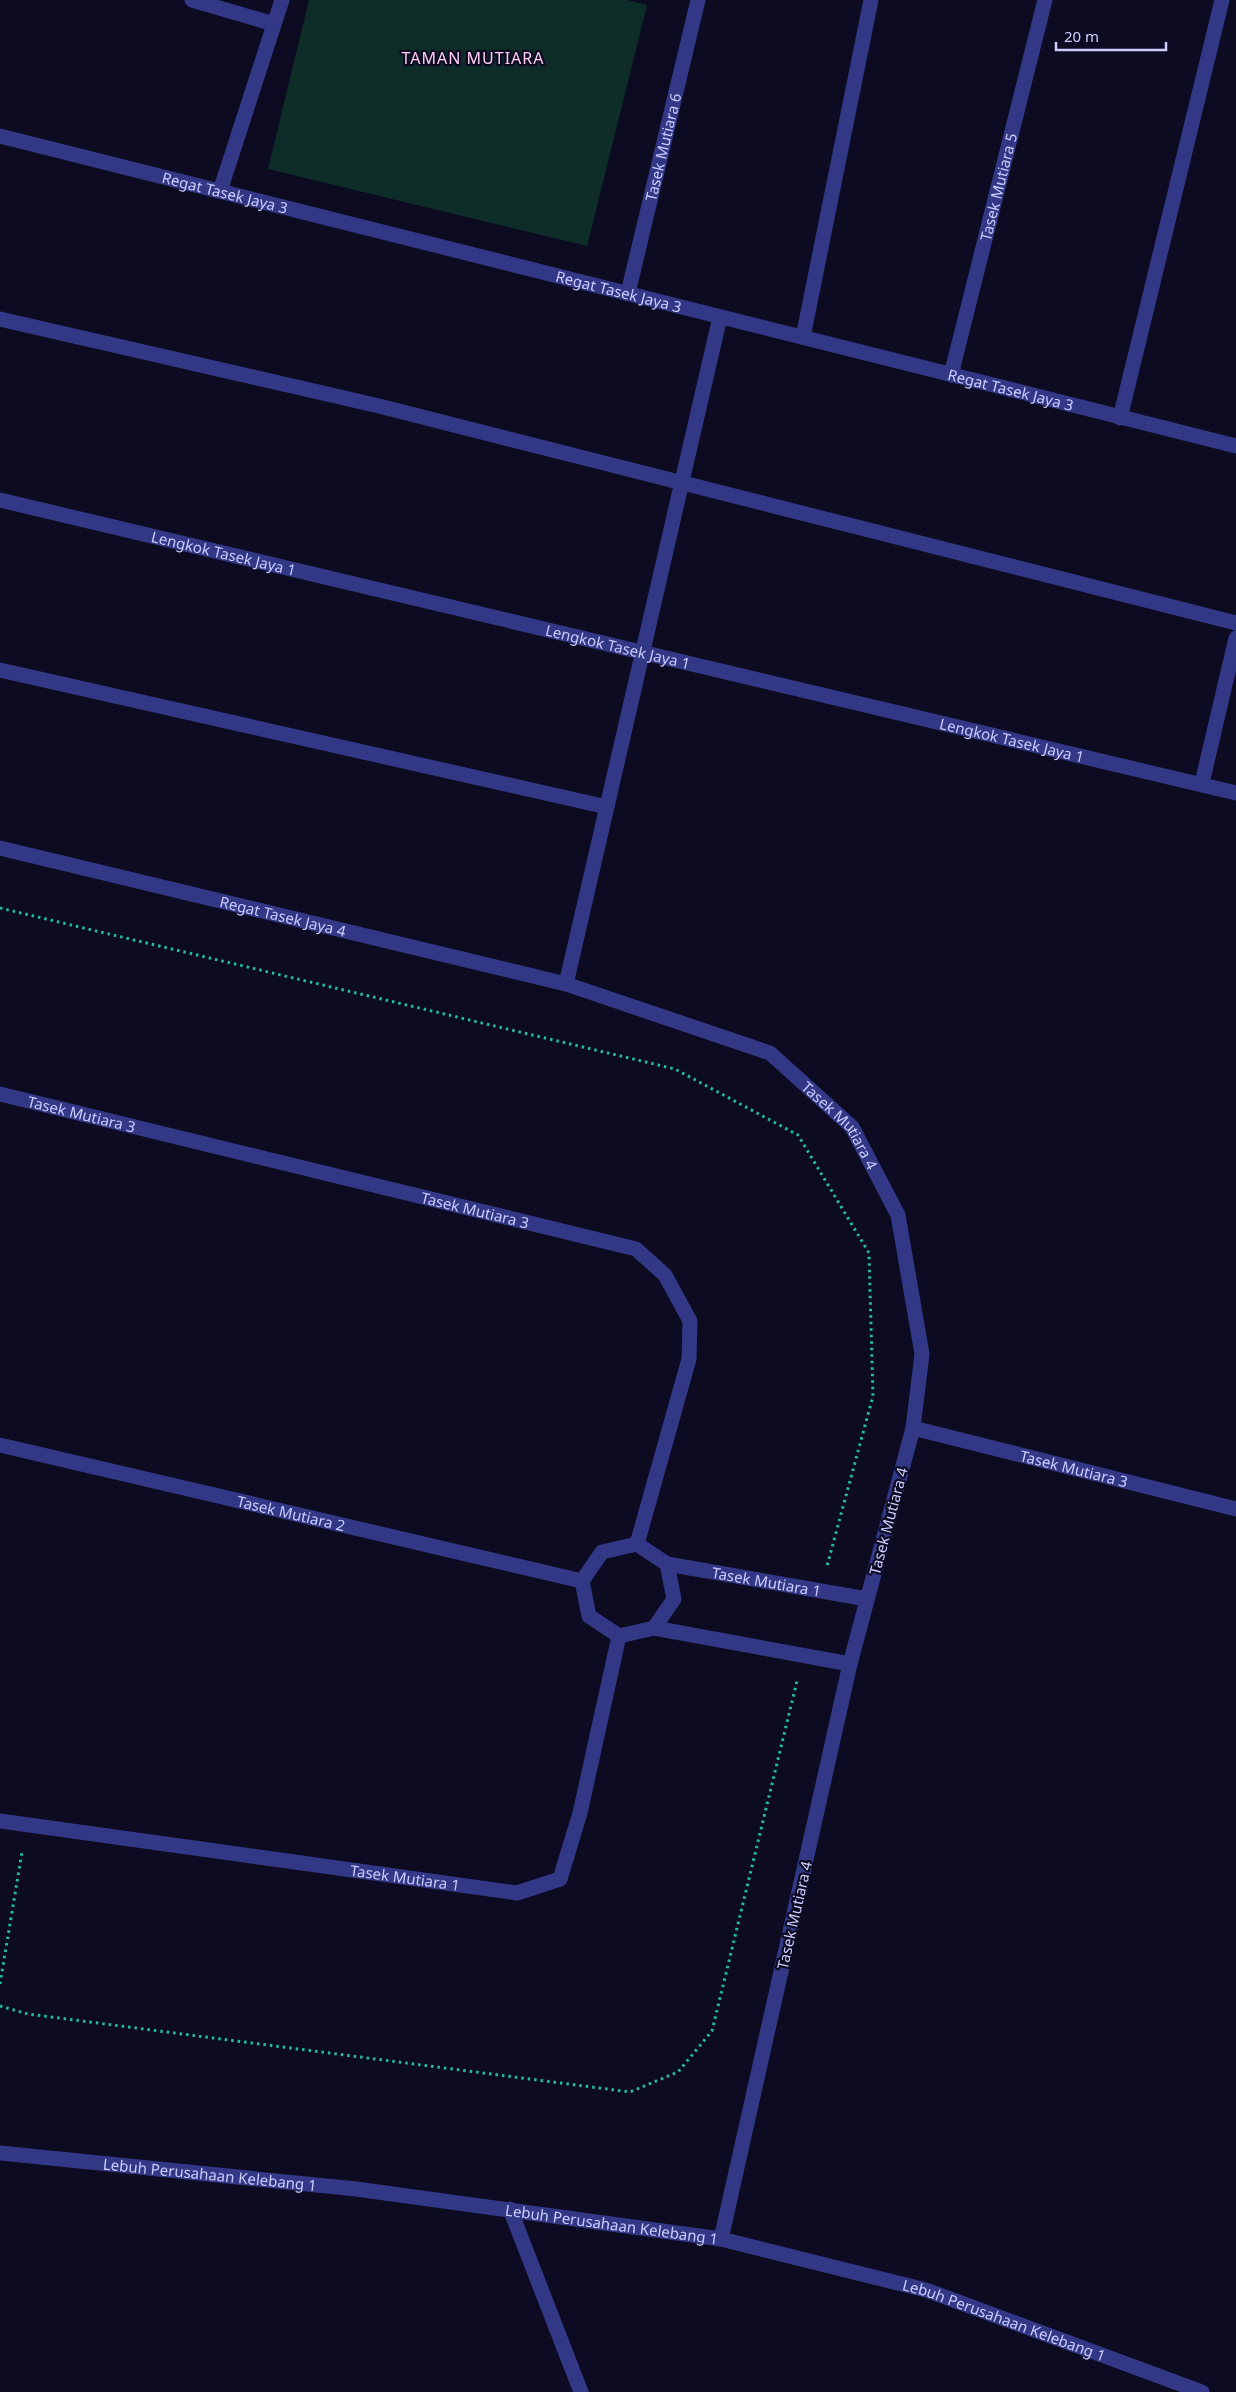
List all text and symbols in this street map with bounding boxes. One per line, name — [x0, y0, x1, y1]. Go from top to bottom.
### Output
scale bar — [1056, 20, 1166, 52]
text: 20 m — [1064, 26, 1099, 46]
district label: TAMAN MUTIARA — [402, 47, 544, 69]
street label: Tasek Mutiara 6 — [640, 91, 685, 203]
street label: Tasek Mutiara 5 — [975, 131, 1021, 243]
street label: Regat Tasek Jaya 3 — [160, 167, 290, 218]
street label: Regat Tasek Jaya 3 — [554, 266, 684, 317]
street label: Regat Tasek Jaya 3 — [946, 364, 1076, 415]
street label: Lengkok Tasek Jaya 1 — [149, 526, 298, 580]
street label: Lengkok Tasek Jaya 1 — [544, 620, 692, 673]
street label: Lengkok Tasek Jaya 1 — [938, 713, 1086, 767]
street label: Regat Tasek Jaya 4 — [218, 891, 348, 941]
street label: Tasek Mutiara 4 — [798, 1077, 883, 1173]
street label: Tasek Mutiara 3 — [26, 1091, 138, 1137]
street label: Tasek Mutiara 3 — [419, 1187, 531, 1233]
street label: Tasek Mutiara 3 — [1018, 1445, 1130, 1492]
street label: Tasek Mutiara 4 — [864, 1465, 912, 1577]
street label: Tasek Mutiara 2 — [235, 1491, 347, 1535]
street label: Tasek Mutiara 1 — [710, 1562, 823, 1601]
street label: Tasek Mutiara 4 — [772, 1859, 816, 1971]
street label: Tasek Mutiara 1 — [349, 1860, 461, 1895]
street label: Lebuh Perusahaan Kelebang 1 — [102, 2153, 318, 2195]
street label: Lebuh Perusahaan Kelebang 1 — [504, 2200, 720, 2249]
street label: Lebuh Perusahaan Kelebang 1 — [900, 2275, 1109, 2366]

